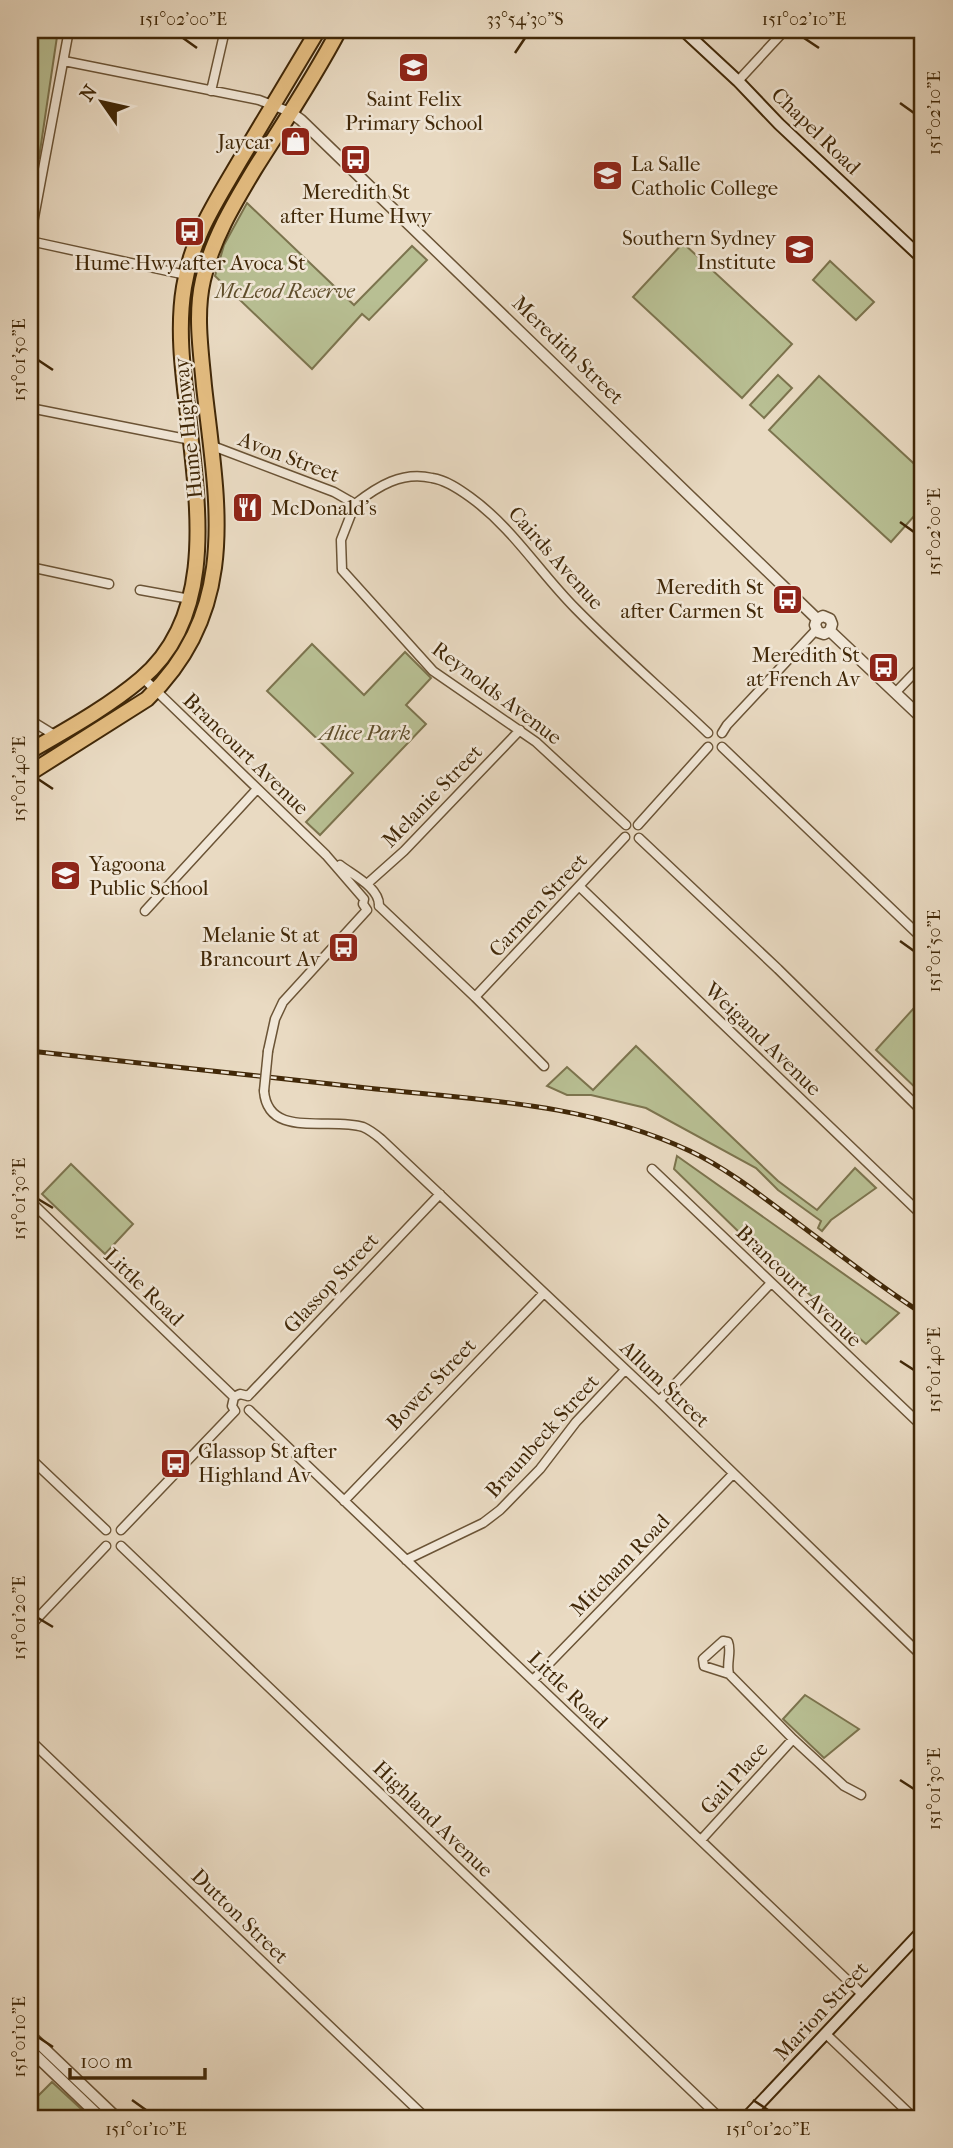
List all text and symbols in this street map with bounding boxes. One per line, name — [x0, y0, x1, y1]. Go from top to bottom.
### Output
text: 151°02'00"E — [139, 9, 227, 30]
text: 33°54'30"S — [486, 9, 564, 30]
text: 151°02'10"E — [762, 9, 846, 30]
school or university icon: Saint Felix Primary School — [397, 50, 431, 84]
north arrow — [66, 66, 136, 136]
text: 151°02'10"E — [924, 71, 945, 155]
text: N — [76, 80, 102, 105]
street label: Chapel Road — [767, 83, 866, 180]
place label: Saint Felix Primary School — [345, 87, 483, 135]
shop icon: Jaycar — [279, 125, 313, 159]
place label: Jaycar — [215, 130, 273, 154]
bus stop icon: Meredith St after Hume Hwy — [339, 143, 373, 177]
place label: La Salle Catholic College — [631, 152, 778, 200]
school or university icon: La Salle Catholic College — [591, 159, 625, 193]
place label: Meredith St after Hume Hwy — [280, 180, 433, 228]
bus stop icon: Hume Hwy after Avoca St — [173, 214, 207, 248]
place label: Southern Sydney Institute — [622, 226, 777, 274]
school or university icon: Southern Sydney Institute — [782, 233, 816, 267]
place label: Hume Hwy after Avoca St — [74, 251, 306, 275]
park label: McLeod Reserve — [213, 279, 355, 303]
street label: Meredith Street — [507, 291, 629, 409]
text: 151°01'50"E — [9, 319, 30, 401]
street label: Hume Highway — [169, 355, 207, 500]
street label: Avon Street — [234, 426, 343, 487]
text: 151°02'00"E — [924, 488, 945, 576]
restaurant icon: McDonald's — [231, 491, 265, 525]
place label: McDonald's — [271, 496, 377, 520]
street label: Cairds Avenue — [504, 502, 608, 614]
place label: Meredith St after Carmen St — [620, 575, 764, 623]
bus stop icon: Meredith St after Carmen St — [770, 582, 804, 616]
street label: Reynolds Avenue — [428, 637, 566, 749]
place label: Meredith St at French Av — [747, 643, 860, 691]
bus stop icon: Meredith St at French Av — [866, 650, 900, 684]
street label: Brancourt Avenue — [178, 688, 314, 820]
park label: Alice Park — [316, 721, 411, 745]
text: 151°01'40"E — [9, 736, 30, 822]
street label: Melanie Street — [377, 739, 487, 852]
street label: Carmen Street — [484, 848, 592, 962]
place label: Yagoona Public School — [88, 852, 209, 900]
school or university icon: Yagoona Public School — [49, 859, 83, 893]
text: 151°01'50"E — [924, 910, 945, 992]
place label: Melanie St at Brancourt Av — [199, 923, 320, 971]
bus stop icon: Melanie St at Brancourt Av — [326, 930, 360, 964]
street label: Weigand Avenue — [699, 977, 826, 1101]
text: 151°01'30"E — [9, 1158, 30, 1240]
street label: Brancourt Avenue — [731, 1220, 867, 1352]
street label: Glassop Street — [279, 1228, 384, 1338]
street label: Little Road — [99, 1243, 189, 1331]
text: 151°01'40"E — [924, 1327, 945, 1413]
street label: Bower Street — [381, 1333, 481, 1435]
street label: Allum Street — [615, 1335, 715, 1433]
street label: Braunbeck Street — [480, 1369, 604, 1503]
place label: Glassop St after Highland Av — [198, 1439, 337, 1487]
bus stop icon: Glassop St after Highland Av — [158, 1446, 192, 1480]
street label: Mitcham Road — [565, 1509, 675, 1621]
text: 151°01'20"E — [9, 1576, 30, 1660]
street label: Little Road — [523, 1646, 613, 1734]
street label: Gail Place — [695, 1737, 773, 1819]
text: 151°01'30"E — [924, 1748, 945, 1830]
street label: Highland Avenue — [368, 1756, 498, 1882]
street label: Dutton Street — [187, 1864, 294, 1969]
street label: Marion Street — [769, 1956, 873, 2065]
text: 151°01'10"E — [9, 1996, 30, 2078]
scale bar — [70, 2036, 205, 2080]
text: 100 m — [80, 2049, 133, 2073]
text: 151°01'10"E — [105, 2119, 187, 2140]
text: 151°01'20"E — [726, 2119, 810, 2140]

